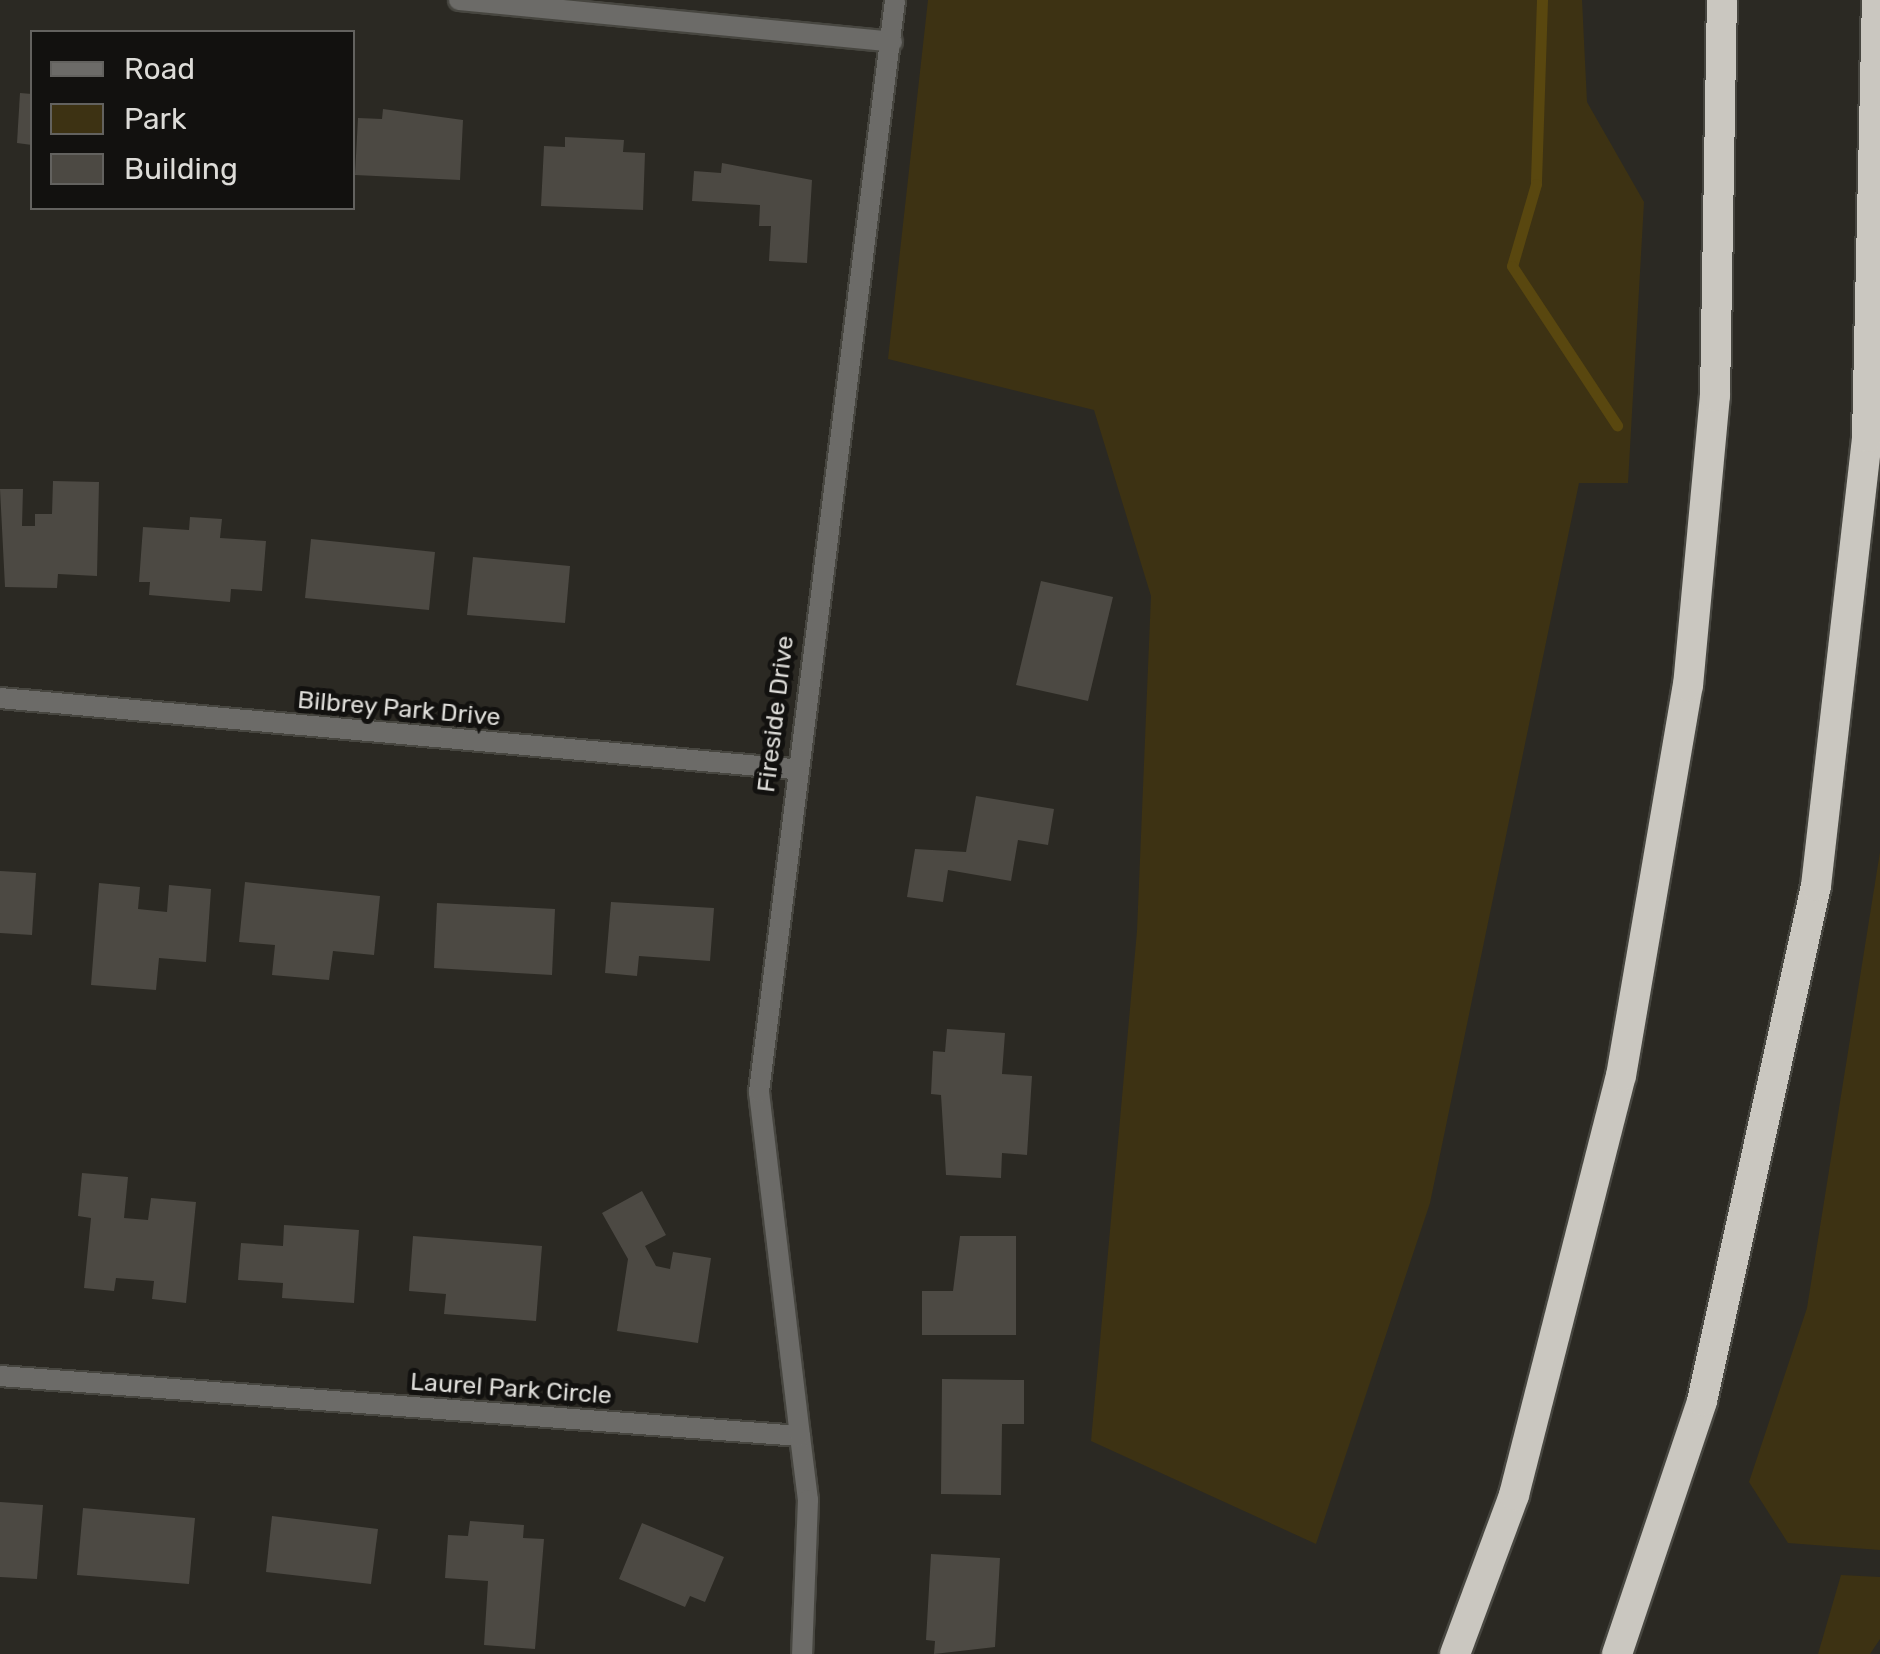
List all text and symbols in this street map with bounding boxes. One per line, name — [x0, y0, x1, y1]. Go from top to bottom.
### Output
legend — [30, 30, 355, 210]
text: Road — [124, 51, 195, 87]
text: Park — [124, 101, 186, 137]
text: Building — [124, 151, 238, 187]
street label: Fireside Drive — [751, 634, 801, 794]
street label: Bilbrey Park Drive — [296, 685, 502, 733]
street label: Laurel Park Circle — [409, 1367, 613, 1411]

